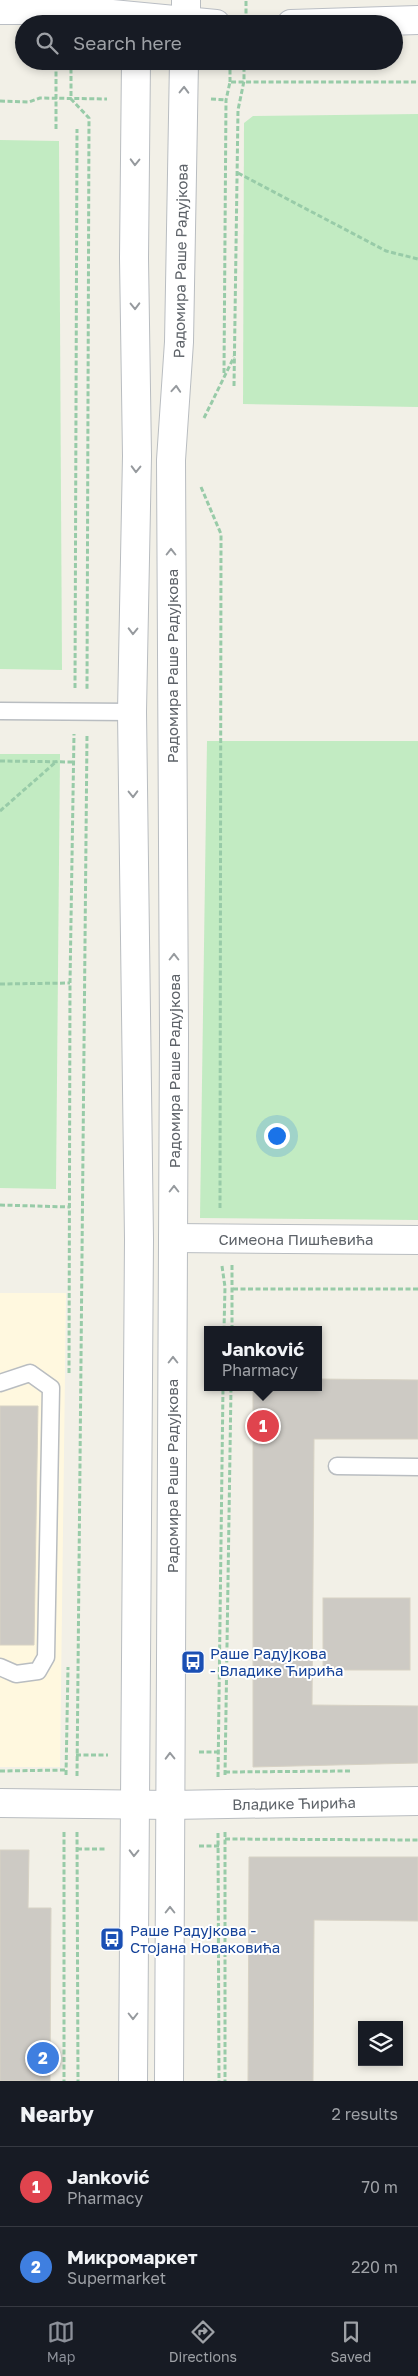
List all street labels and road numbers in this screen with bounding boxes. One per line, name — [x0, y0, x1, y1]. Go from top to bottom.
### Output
street label: Радомира Раше Радујкова — [169, 164, 191, 358]
street label: Радомира Раше Радујкова — [163, 569, 181, 763]
street label: Радомира Раше Радујкова — [165, 974, 183, 1168]
street label: Симеона Пишћевића — [218, 1230, 374, 1248]
street label: Радомира Раше Радујкова — [163, 1379, 181, 1573]
street label: Владике Ћирића — [232, 1793, 356, 1813]

